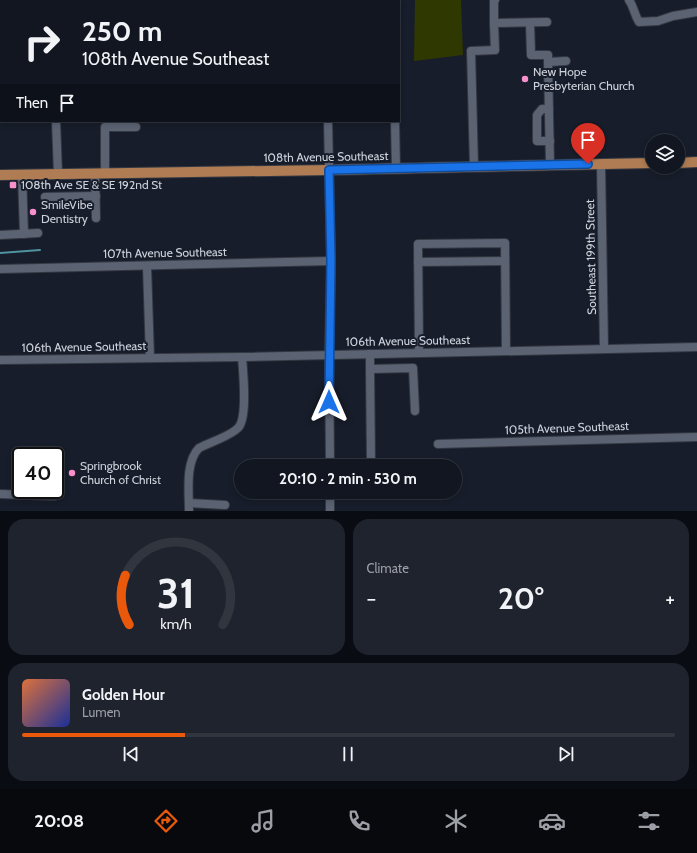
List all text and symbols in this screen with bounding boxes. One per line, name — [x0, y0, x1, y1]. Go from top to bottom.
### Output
text: 250 m — [82, 14, 162, 48]
icon: right — [16, 16, 68, 68]
text: 108th Avenue Southeast — [82, 48, 269, 70]
place label: New Hope Presbyterian Church — [533, 64, 635, 93]
marker: New Hope Presbyterian Church — [520, 74, 530, 84]
icon: arrive — [56, 92, 78, 114]
text: Then — [16, 94, 48, 112]
pin — [571, 123, 605, 164]
icon: arrive — [577, 129, 599, 151]
map controls — [645, 134, 685, 174]
button: layers — [645, 134, 685, 174]
street label: 108th Avenue Southeast — [263, 148, 389, 165]
place label: 108th Ave SE & SE 192nd St — [21, 177, 162, 192]
marker: 108th Ave SE & SE 192nd St — [8, 180, 18, 190]
place label: SmileVibe Dentistry — [41, 197, 93, 226]
street label: Southeast 199th Street — [582, 199, 599, 315]
marker: SmileVibe Dentistry — [28, 207, 38, 217]
street label: 107th Avenue Southeast — [103, 244, 227, 261]
street label: 106th Avenue Southeast — [346, 332, 470, 349]
street label: 106th Avenue Southeast — [22, 338, 146, 355]
position arrow — [308, 381, 350, 423]
street label: 105th Avenue Southeast — [505, 418, 629, 437]
speed limit sign: 40 — [12, 447, 64, 499]
place label: Springbrook Church of Christ — [80, 458, 161, 487]
marker: Springbrook Church of Christ — [67, 468, 77, 478]
text: 20:10 · 2 min · 530 m — [279, 470, 417, 488]
text: Climate — [367, 560, 409, 576]
text: 31 — [157, 568, 195, 618]
text: 20° — [498, 580, 544, 617]
text: − — [367, 585, 376, 612]
text: + — [665, 585, 675, 612]
text: km/h — [161, 615, 192, 633]
text: Golden Hour — [82, 686, 165, 704]
text: Lumen — [82, 704, 121, 720]
icon: previous — [120, 743, 142, 765]
icon: pause — [337, 743, 359, 765]
icon: next — [555, 743, 577, 765]
icon: directions — [152, 807, 180, 835]
icon: music — [249, 807, 277, 835]
icon: phone — [345, 807, 373, 835]
icon: climate — [442, 807, 470, 835]
icon: car — [538, 807, 566, 835]
icon: filters — [635, 807, 663, 835]
text: 20:08 — [34, 810, 84, 832]

